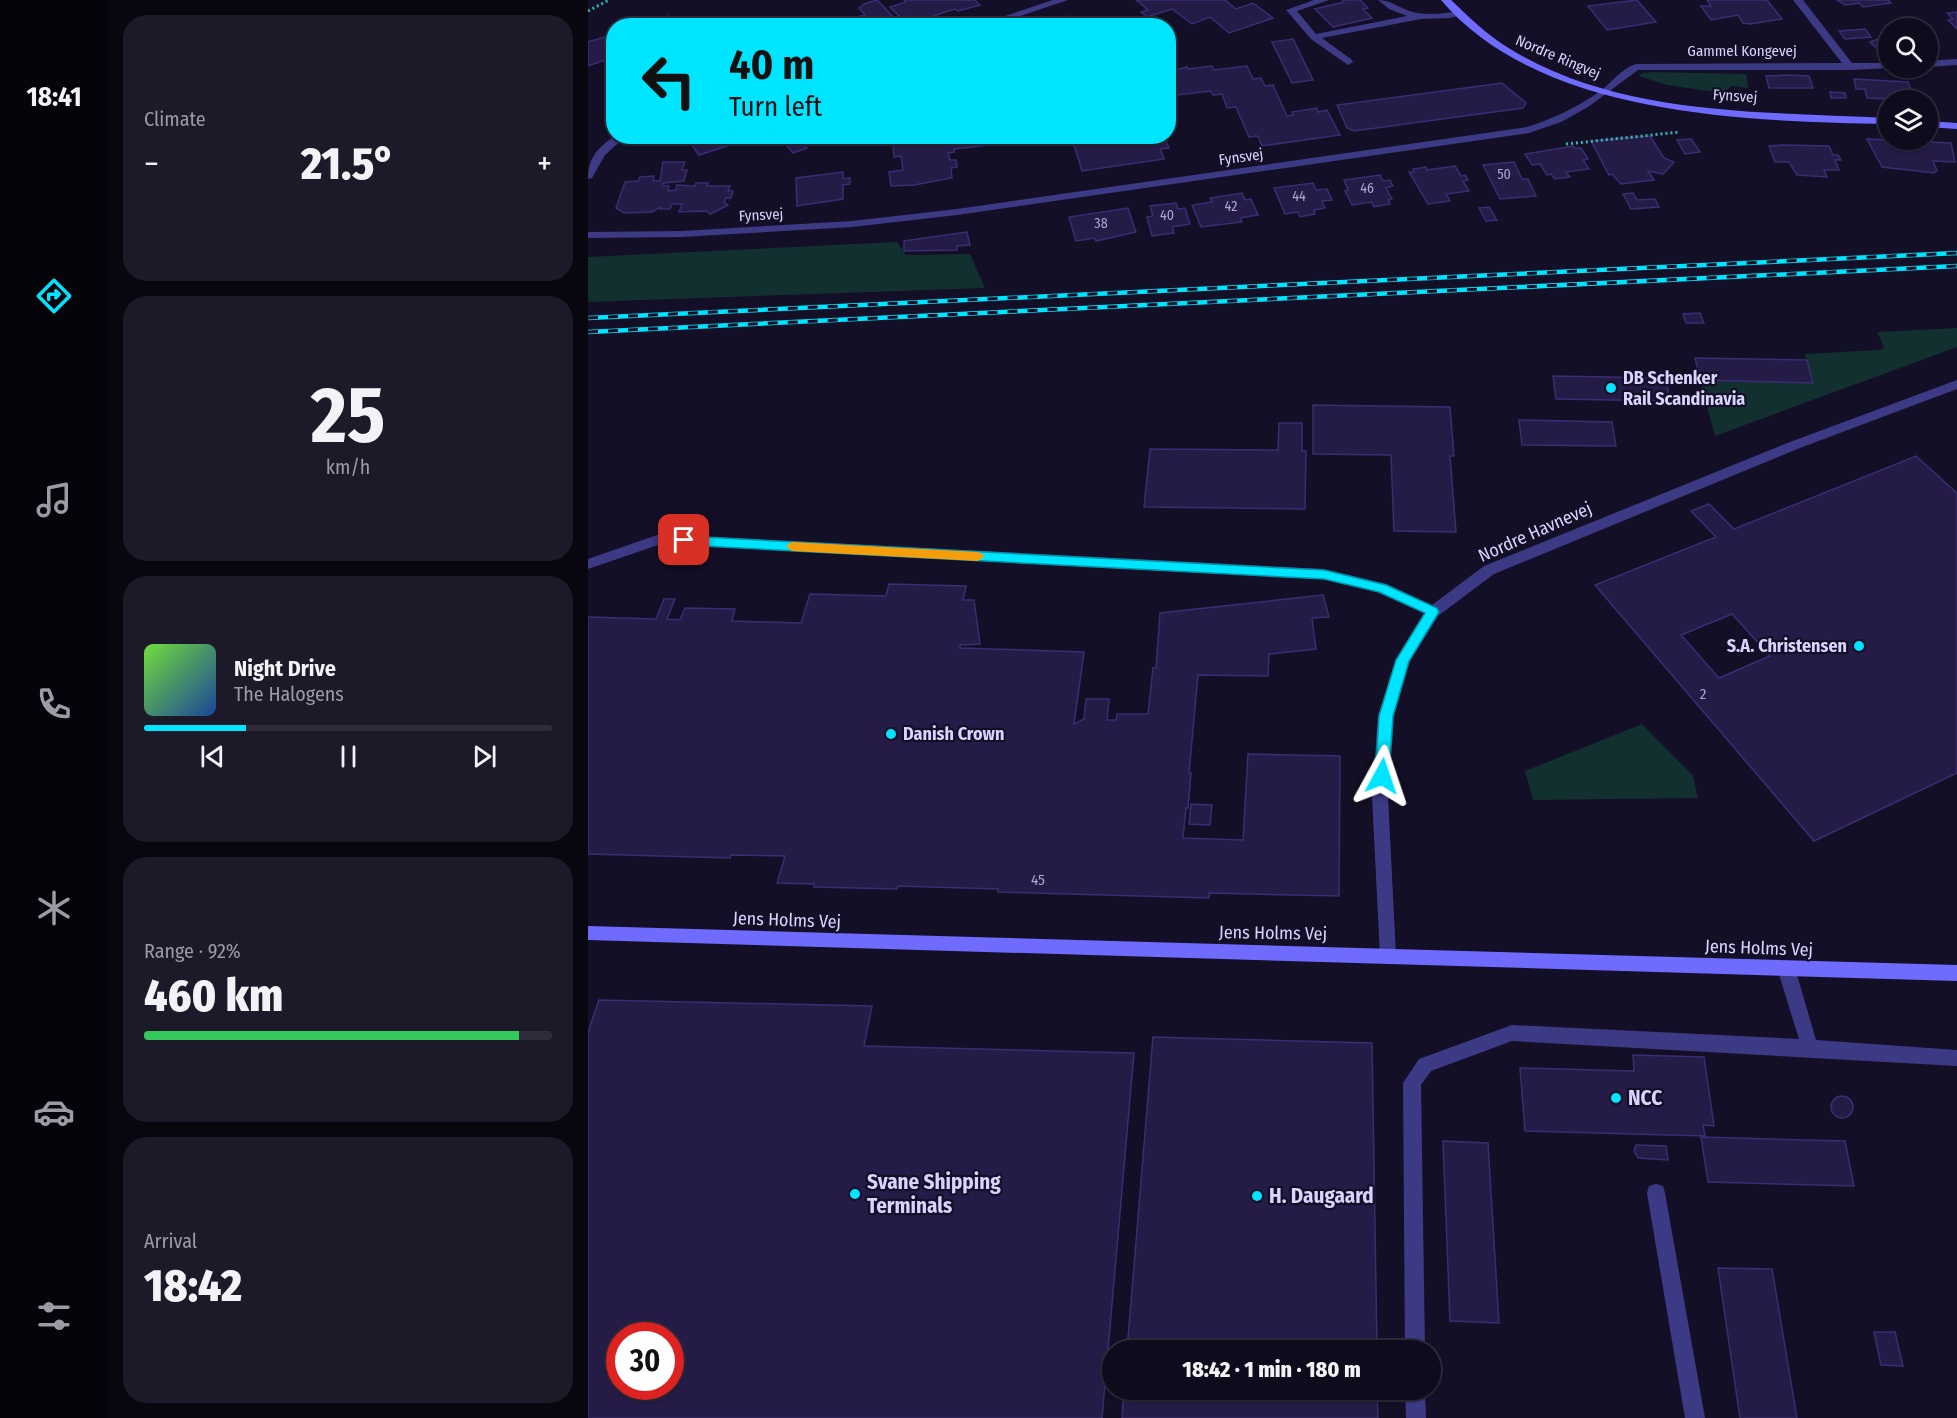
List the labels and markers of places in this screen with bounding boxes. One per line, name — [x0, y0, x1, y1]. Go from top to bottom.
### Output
place label: DB Schenker Rail Scandinavia — [1623, 367, 1745, 410]
marker: DB Schenker Rail Scandinavia — [1604, 381, 1618, 395]
pin — [658, 514, 709, 565]
place label: S.A. Christensen — [1727, 635, 1847, 657]
marker: S.A. Christensen — [1852, 639, 1866, 653]
place label: Danish Crown — [903, 723, 1004, 745]
marker: Danish Crown — [884, 727, 898, 741]
place label: NCC — [1628, 1085, 1662, 1111]
marker: NCC — [1609, 1091, 1623, 1105]
place label: Svane Shipping Terminals — [867, 1169, 1001, 1219]
place label: H. Daugaard — [1269, 1183, 1374, 1209]
marker: Svane Shipping Terminals — [848, 1187, 862, 1201]
marker: H. Daugaard — [1250, 1189, 1264, 1203]

